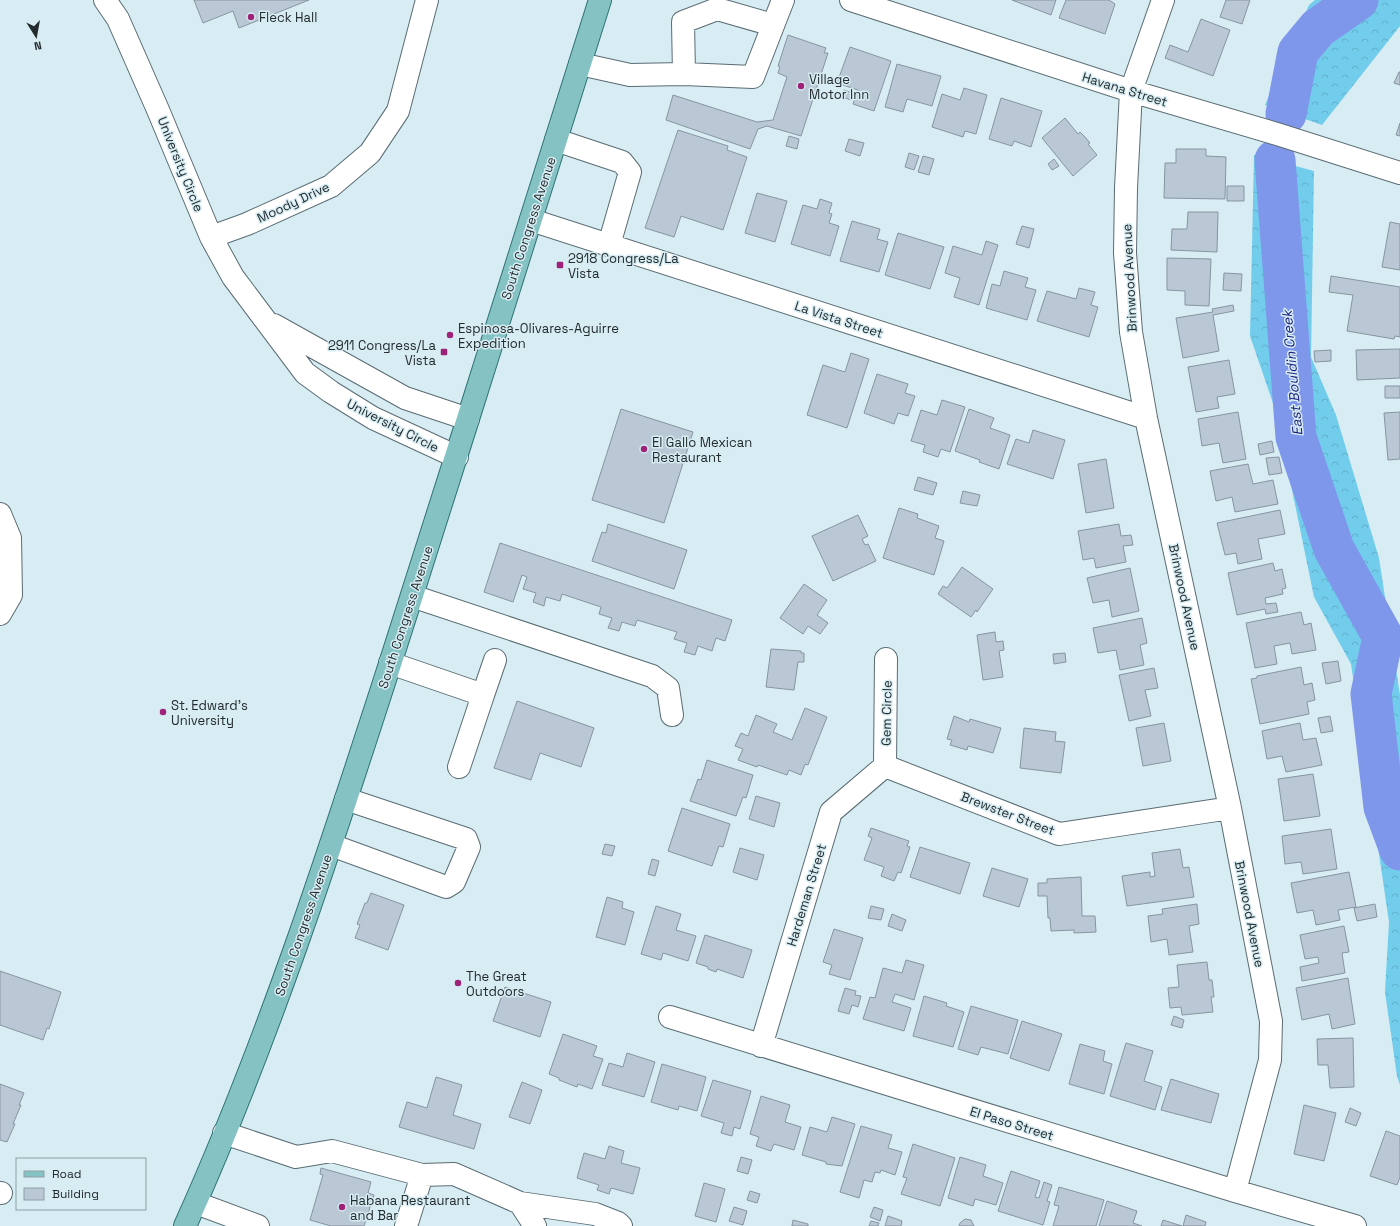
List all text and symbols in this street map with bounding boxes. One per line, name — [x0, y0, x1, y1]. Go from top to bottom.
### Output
place label: Fleck Hall — [259, 9, 317, 26]
marker: Fleck Hall — [246, 12, 256, 22]
north arrow — [16, 16, 56, 56]
text: N — [33, 38, 43, 53]
street label: Havana Street — [1080, 68, 1170, 111]
place label: Village Motor Inn — [809, 71, 869, 103]
marker: Village Motor Inn — [796, 81, 806, 91]
street label: University Circle — [154, 114, 207, 214]
street label: South Congress Avenue — [497, 155, 560, 302]
street label: Moody Drive — [254, 178, 332, 227]
street label: Brinwood Avenue — [1118, 223, 1141, 333]
place label: 2918 Congress/La Vista — [568, 250, 679, 282]
marker: 2918 Congress/La Vista — [555, 260, 565, 270]
street label: La Vista Street — [792, 297, 885, 342]
water label: East Bouldin Creek — [1277, 308, 1306, 436]
place label: Espinosa-Olivares-Aguirre Expedition — [458, 320, 619, 352]
marker: Espinosa-Olivares-Aguirre Expedition — [445, 330, 455, 340]
place label: 2911 Congress/La Vista — [328, 337, 437, 369]
marker: 2911 Congress/La Vista — [439, 347, 449, 357]
street label: University Circle — [344, 395, 442, 456]
place label: El Gallo Mexican Restaurant — [652, 434, 752, 466]
marker: El Gallo Mexican Restaurant — [639, 444, 649, 454]
street label: Brinwood Avenue — [1165, 542, 1204, 652]
street label: South Congress Avenue — [374, 544, 437, 691]
street label: Gem Circle — [877, 680, 896, 746]
place label: St. Edward's University — [171, 697, 248, 729]
marker: St. Edward's University — [158, 707, 168, 717]
street label: Brewster Street — [958, 788, 1057, 839]
street label: Hardeman Street — [783, 842, 830, 949]
street label: South Congress Avenue — [271, 852, 336, 998]
street label: Brinwood Avenue — [1231, 859, 1268, 969]
place label: The Great Outdoors — [466, 968, 527, 1000]
marker: The Great Outdoors — [453, 978, 463, 988]
street label: El Paso Street — [968, 1103, 1056, 1144]
legend — [16, 1158, 146, 1210]
text: Road — [52, 1166, 81, 1182]
text: Building — [52, 1186, 99, 1202]
place label: Habana Restaurant and Bar — [350, 1192, 470, 1224]
marker: Habana Restaurant and Bar — [337, 1202, 347, 1212]

